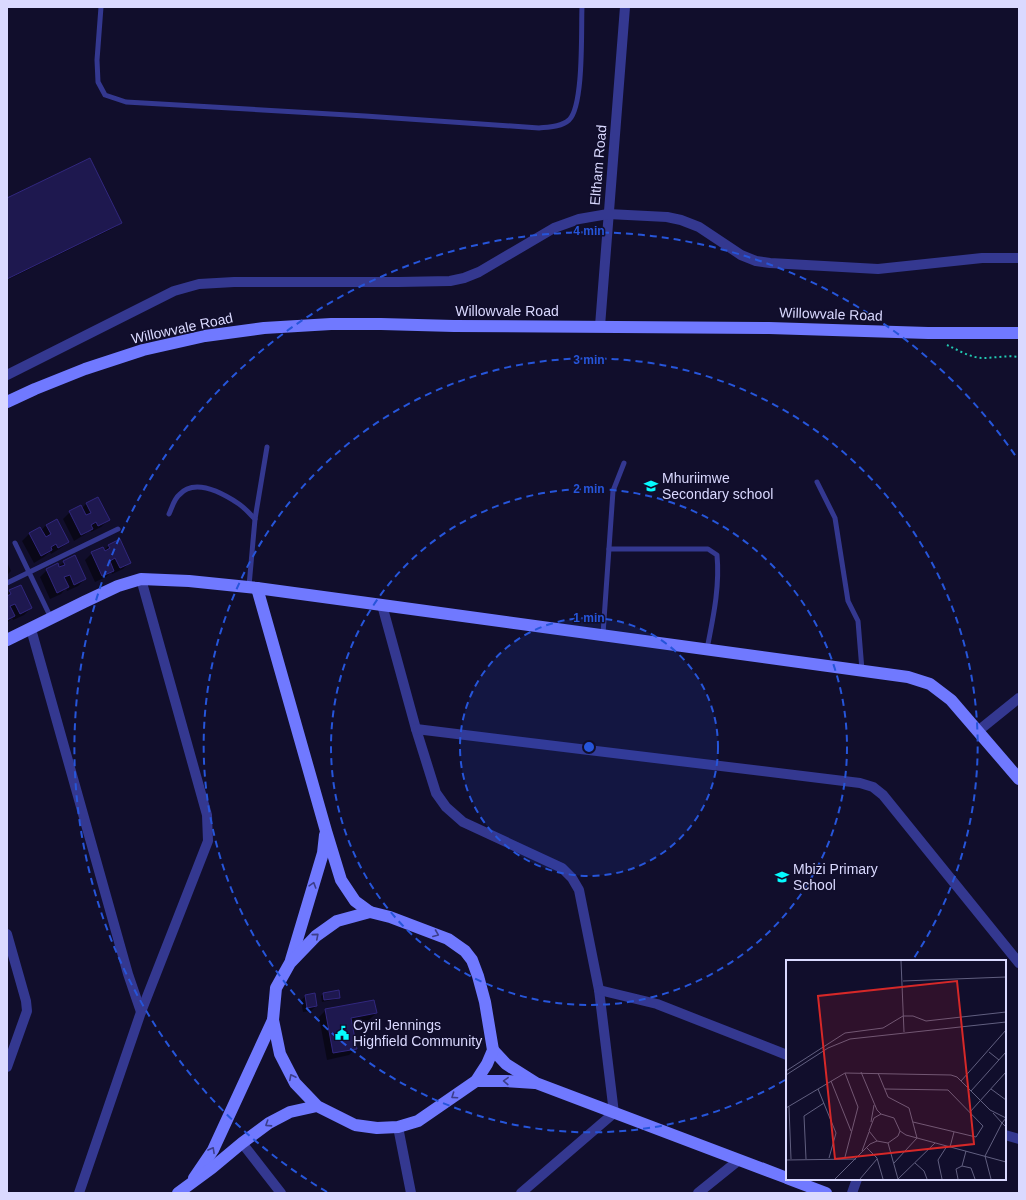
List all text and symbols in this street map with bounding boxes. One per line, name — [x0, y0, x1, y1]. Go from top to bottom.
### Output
street label: Eltham Road — [587, 124, 609, 206]
text: 4 min — [573, 224, 605, 238]
street label: Willowvale Road — [455, 303, 559, 319]
street label: Willowvale Road — [779, 304, 883, 324]
street label: Willowvale Road — [130, 309, 234, 347]
text: 3 min — [573, 353, 605, 367]
place label: Mhuriimwe Secondary school — [662, 470, 773, 502]
school or university icon: Mhuriimwe Secondary school — [643, 478, 659, 494]
text: 2 min — [573, 482, 605, 496]
text: 1 min — [573, 611, 605, 625]
centre of rings — [582, 740, 596, 754]
place label: Mbizi Primary School — [793, 861, 878, 893]
school or university icon: Mbizi Primary School — [774, 869, 790, 885]
one-way arrow — [308, 882, 317, 889]
one-way arrow — [433, 929, 440, 937]
one-way arrow — [311, 934, 319, 941]
inset map — [786, 960, 1006, 1180]
place label: Cyril Jennings Highfield Community — [353, 1017, 482, 1049]
public building icon: Cyril Jennings Highfield Community — [334, 1025, 350, 1041]
one-way arrow — [289, 1073, 296, 1081]
one-way arrow — [503, 1077, 509, 1085]
one-way arrow — [451, 1091, 458, 1099]
one-way arrow — [265, 1120, 272, 1127]
one-way arrow — [208, 1147, 215, 1154]

